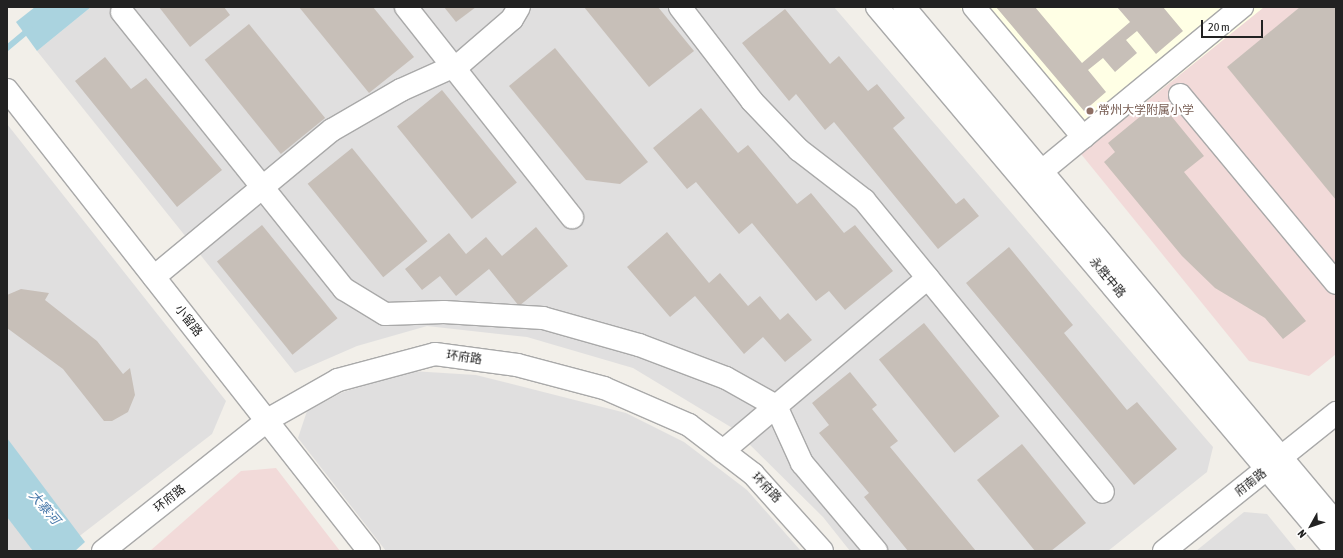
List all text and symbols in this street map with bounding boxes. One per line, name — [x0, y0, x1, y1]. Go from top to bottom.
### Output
scale bar — [1203, 12, 1265, 38]
text: 20 m — [1208, 20, 1230, 34]
place label: 常州大学附属小学 — [1098, 104, 1194, 118]
marker: 常州大学附属小学 — [1085, 106, 1095, 116]
street label: 永胜中路 — [1086, 255, 1128, 301]
street label: 小留路 — [171, 302, 205, 340]
street label: 环府路 — [445, 348, 483, 368]
street label: 府南路 — [1232, 466, 1270, 500]
street label: 环府路 — [748, 470, 784, 506]
street label: 环府路 — [151, 482, 189, 516]
water label: 大寨河 — [25, 488, 63, 528]
north arrow — [1291, 506, 1331, 546]
text: N — [1295, 527, 1308, 540]

